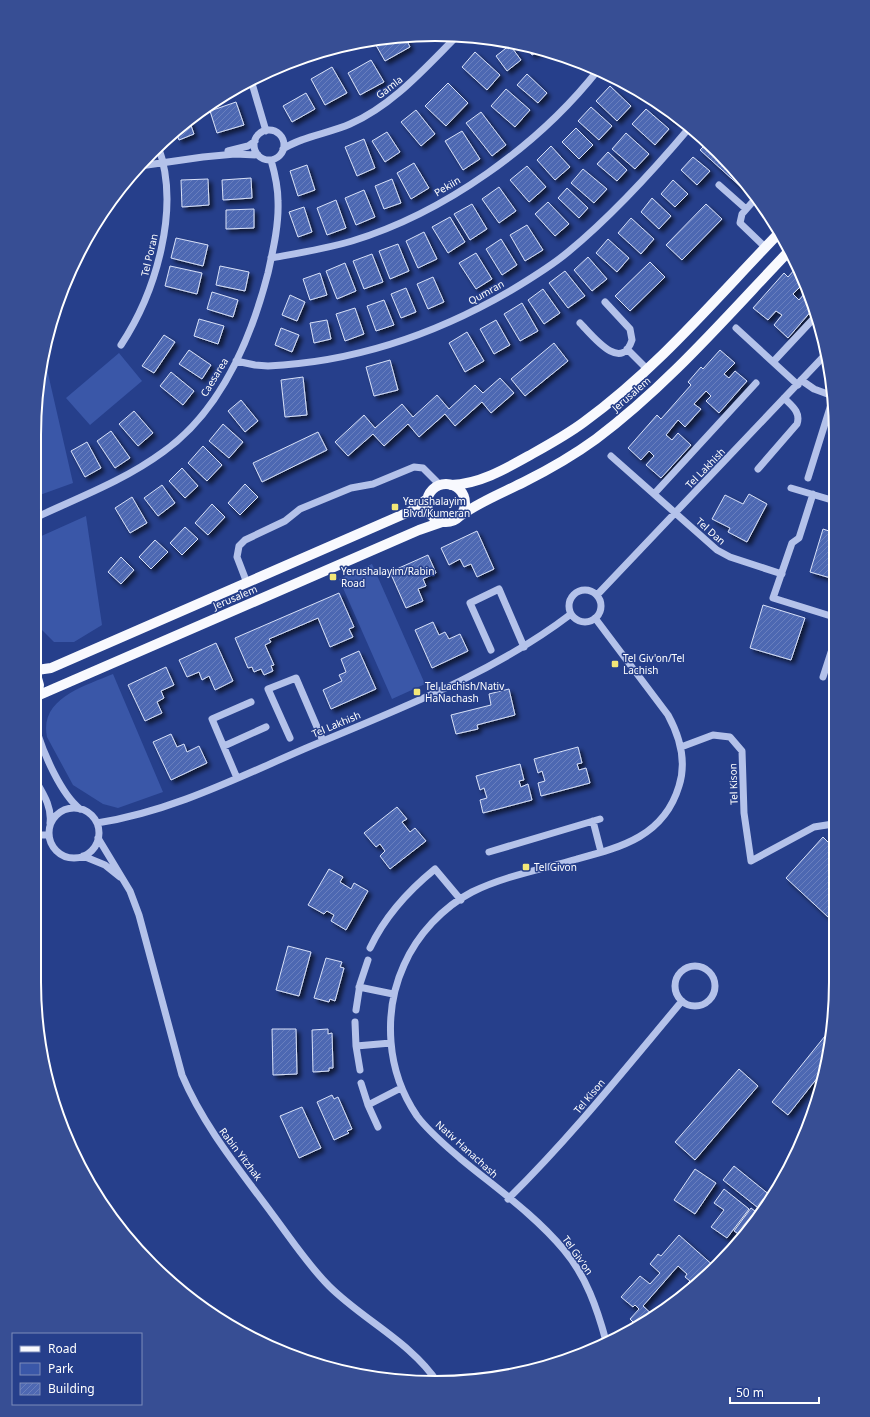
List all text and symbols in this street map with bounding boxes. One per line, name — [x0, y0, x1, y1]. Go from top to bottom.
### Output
street label: Gamla — [373, 72, 405, 102]
street label: Pekiin — [431, 173, 463, 199]
street label: Tel Poran — [137, 232, 161, 278]
street label: Qumran — [466, 276, 506, 308]
street label: Caesarea — [197, 355, 231, 399]
street label: Jerusalem — [608, 373, 653, 415]
street label: Tel Lakhish — [682, 445, 728, 491]
place label: Yerushalayim Blvd/Kumeran — [403, 494, 470, 520]
marker: Yerushalayim Blvd/Kumeran — [390, 502, 400, 512]
street label: Tel Dan — [693, 514, 729, 548]
place label: Yerushalayim/Rabin Road — [341, 564, 434, 590]
marker: Yerushalayim/Rabin Road — [328, 572, 338, 582]
street label: Jerusalem — [210, 581, 259, 613]
place label: Tel Giv'on/Tel Lachish — [623, 651, 685, 677]
marker: Tel Giv'on/Tel Lachish — [610, 659, 620, 669]
place label: Tel Lachish/Nativ HaNachash — [425, 679, 505, 705]
marker: Tel Lachish/Nativ HaNachash — [412, 687, 422, 697]
street label: Tel Lakhish — [310, 707, 362, 741]
street label: Tel Kison — [725, 763, 741, 805]
place label: Tel Givon — [534, 860, 577, 874]
marker: Tel Givon — [521, 862, 531, 872]
street label: Tel Kison — [570, 1076, 608, 1116]
street label: Nativ Hanachash — [433, 1117, 501, 1181]
street label: Rabin Yitzhak — [216, 1125, 266, 1184]
street label: Tel Giv'on — [559, 1233, 597, 1277]
legend — [12, 1333, 142, 1405]
text: Road — [48, 1340, 77, 1357]
text: Park — [48, 1360, 74, 1377]
scale bar — [730, 1379, 819, 1405]
text: Building — [48, 1380, 95, 1397]
text: 50 m — [736, 1384, 764, 1401]

